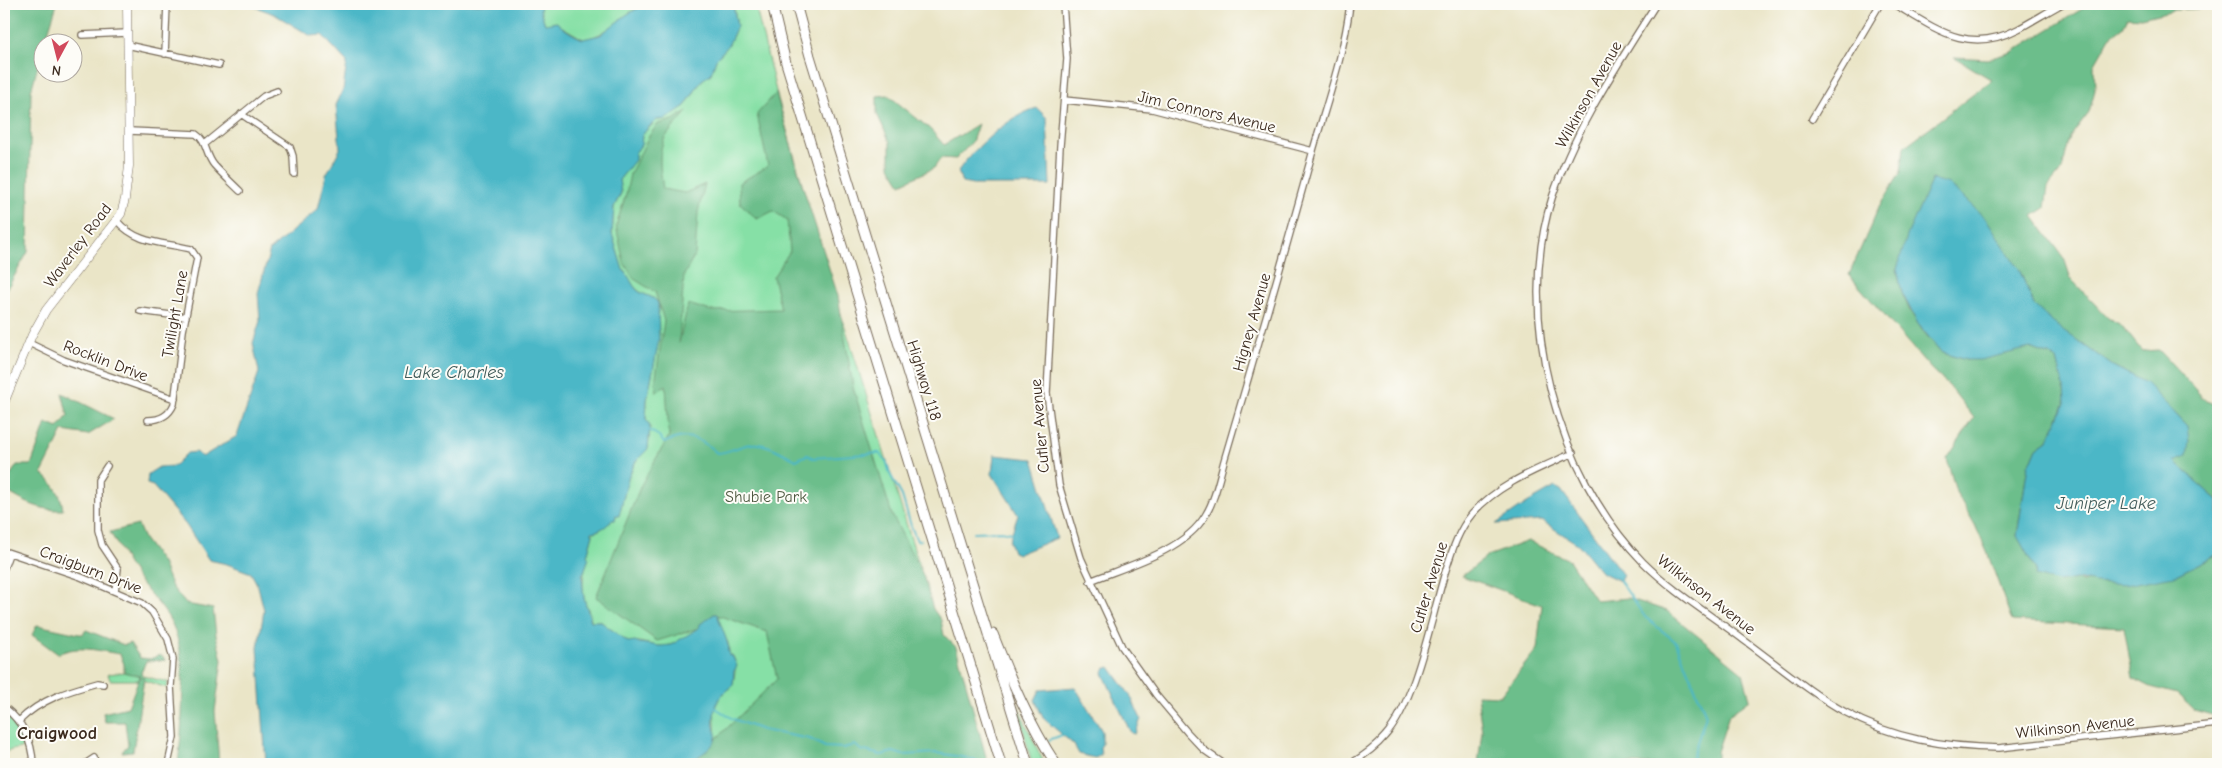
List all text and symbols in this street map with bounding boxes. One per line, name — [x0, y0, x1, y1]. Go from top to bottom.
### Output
north arrow — [32, 32, 82, 82]
street label: Wilkinson Avenue — [1552, 38, 1626, 151]
text: N — [51, 61, 62, 79]
street label: Jim Connors Avenue — [1136, 87, 1278, 137]
street label: Waverley Road — [40, 200, 115, 291]
street label: Twilight Lane — [158, 269, 192, 359]
street label: Higney Avenue — [1229, 271, 1275, 374]
street label: Rocklin Drive — [61, 337, 150, 385]
street label: Highway 118 — [903, 338, 945, 423]
water label: Lake Charles — [404, 362, 504, 383]
street label: Cutler Avenue — [1027, 378, 1053, 474]
park label: Shubie Park — [725, 488, 807, 506]
water label: Juniper Lake — [2055, 493, 2156, 514]
street label: Cutler Avenue — [1407, 539, 1451, 635]
street label: Craigburn Drive — [37, 542, 144, 598]
street label: Wilkinson Avenue — [1654, 551, 1759, 639]
street label: Wilkinson Avenue — [2015, 712, 2135, 742]
district label: Craigwood — [17, 723, 97, 744]

